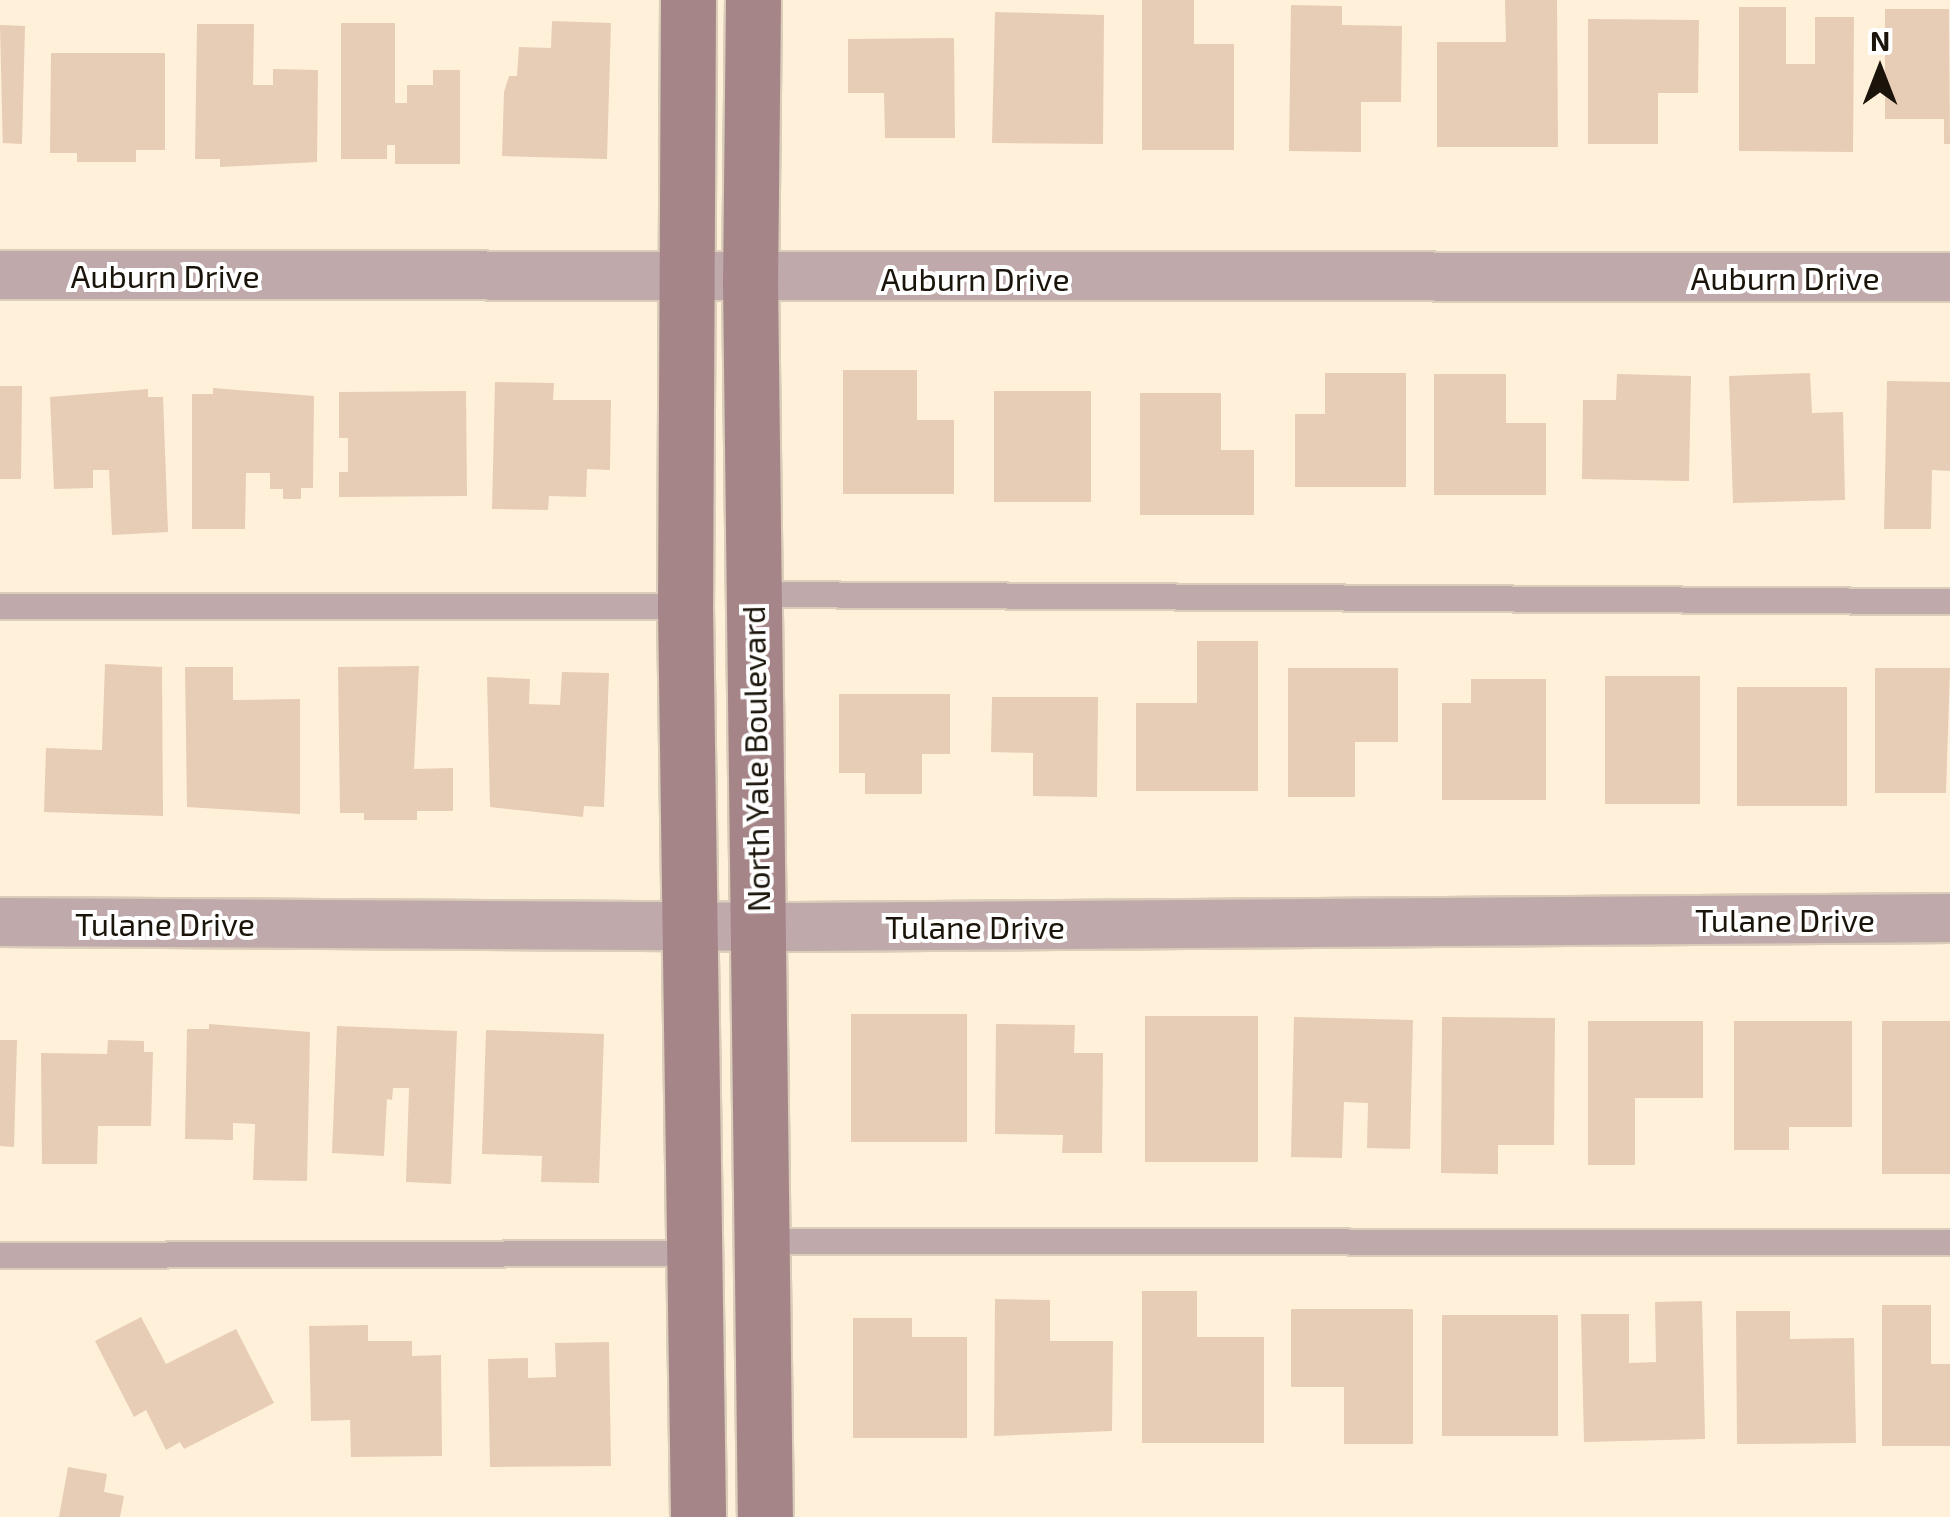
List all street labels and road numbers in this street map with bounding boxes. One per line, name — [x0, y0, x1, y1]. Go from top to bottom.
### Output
street label: Auburn Drive — [70, 256, 260, 294]
street label: Auburn Drive — [1690, 258, 1880, 296]
street label: Auburn Drive — [880, 259, 1070, 297]
street label: North Yale Boulevard — [733, 605, 777, 913]
street label: Tulane Drive — [1695, 900, 1875, 938]
street label: Tulane Drive — [75, 904, 255, 942]
street label: Tulane Drive — [885, 907, 1065, 945]

